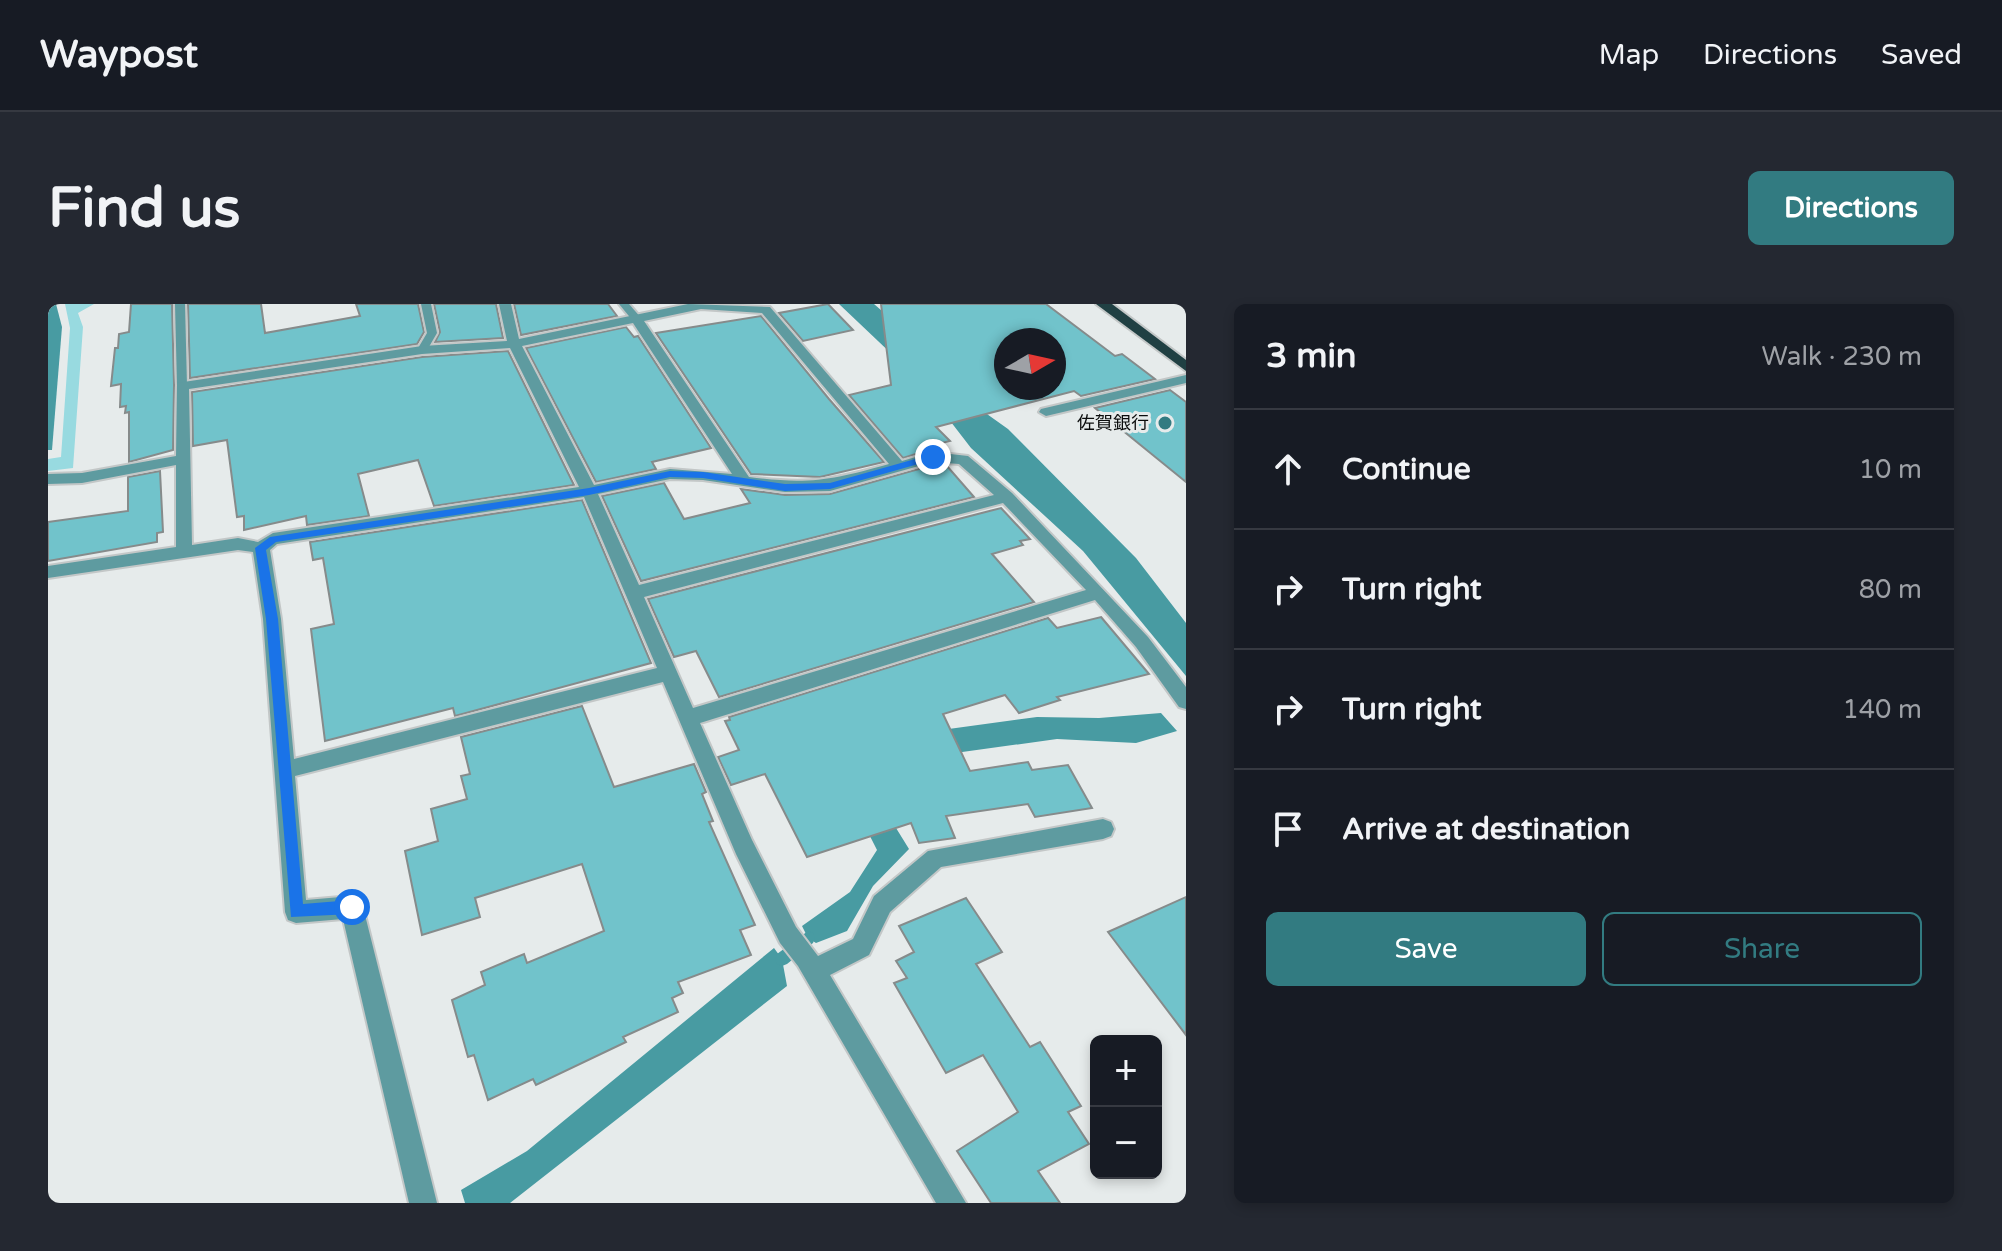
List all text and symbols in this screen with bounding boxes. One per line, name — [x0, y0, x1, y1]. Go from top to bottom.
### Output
text: Waypost — [40, 32, 198, 78]
text: Map — [1599, 38, 1659, 72]
text: Directions — [1703, 38, 1837, 72]
text: Saved — [1881, 38, 1962, 72]
button: Directions — [1748, 171, 1954, 245]
text: Find us — [48, 175, 240, 242]
north arrow — [994, 328, 1066, 400]
text: 3 min — [1266, 336, 1357, 377]
text: Walk · 230 m — [1762, 341, 1922, 372]
place label: 佐賀銀行 — [1077, 412, 1149, 434]
marker: 佐賀銀行 — [1156, 414, 1174, 432]
route end — [915, 439, 951, 475]
icon: ahead — [1266, 447, 1310, 491]
text: Continue — [1342, 451, 1471, 488]
text: 10 m — [1859, 454, 1922, 485]
icon: right — [1266, 567, 1310, 611]
text: Turn right — [1342, 571, 1482, 608]
text: 80 m — [1859, 574, 1922, 605]
icon: right — [1266, 687, 1310, 731]
text: Turn right — [1342, 691, 1482, 728]
text: 140 m — [1842, 694, 1922, 725]
icon: arrive — [1266, 807, 1310, 851]
text: Arrive at destination — [1342, 811, 1630, 848]
route start — [334, 889, 370, 925]
button: Save — [1266, 912, 1586, 986]
button: Share — [1602, 912, 1922, 986]
map controls — [1090, 1035, 1162, 1179]
button: + — [1090, 1035, 1162, 1107]
button: − — [1090, 1107, 1162, 1179]

